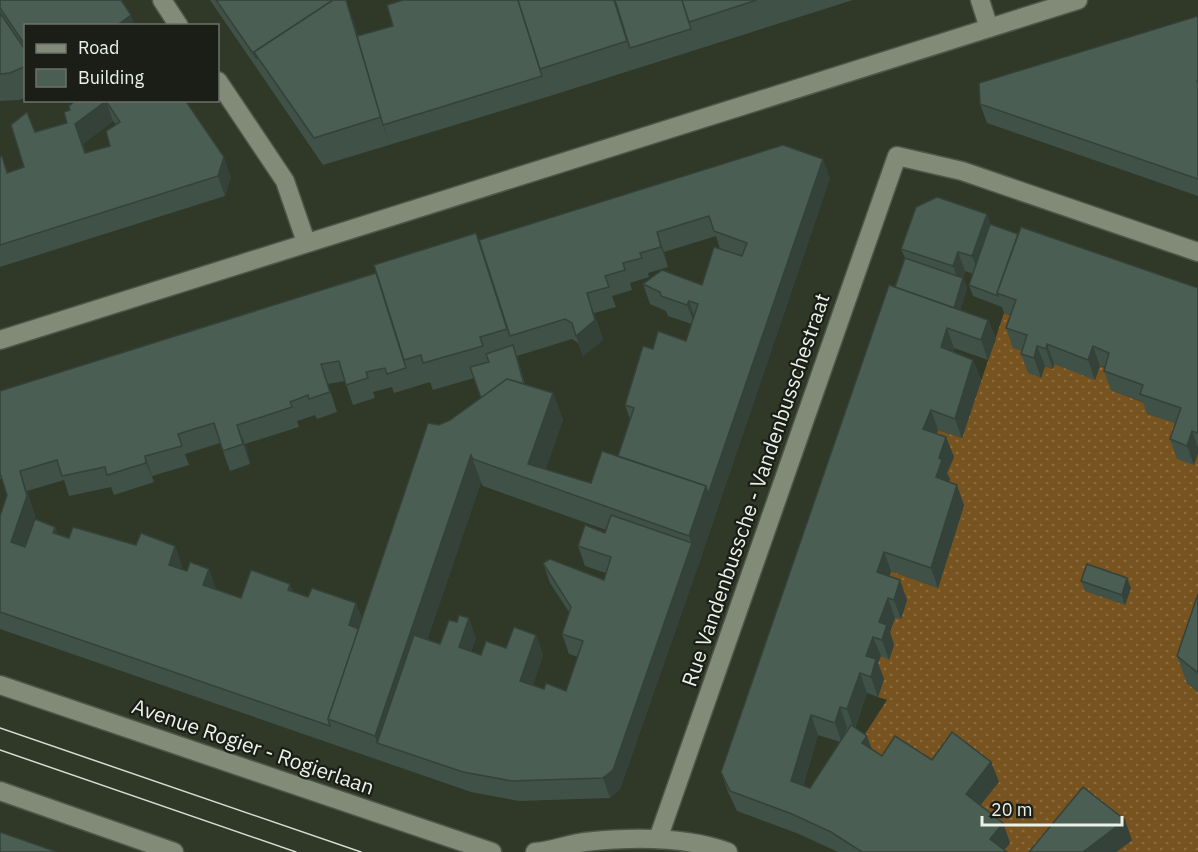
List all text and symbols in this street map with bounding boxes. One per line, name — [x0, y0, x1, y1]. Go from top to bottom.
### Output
legend — [24, 24, 219, 102]
text: Road — [78, 36, 119, 59]
text: Building — [78, 66, 145, 89]
street label: Rue Vandenbussche - Vandenbusschestraat — [674, 289, 836, 690]
street label: Avenue Rogier - Rogierlaan — [129, 691, 378, 801]
scale bar — [982, 789, 1122, 827]
text: 20 m — [991, 798, 1033, 821]

